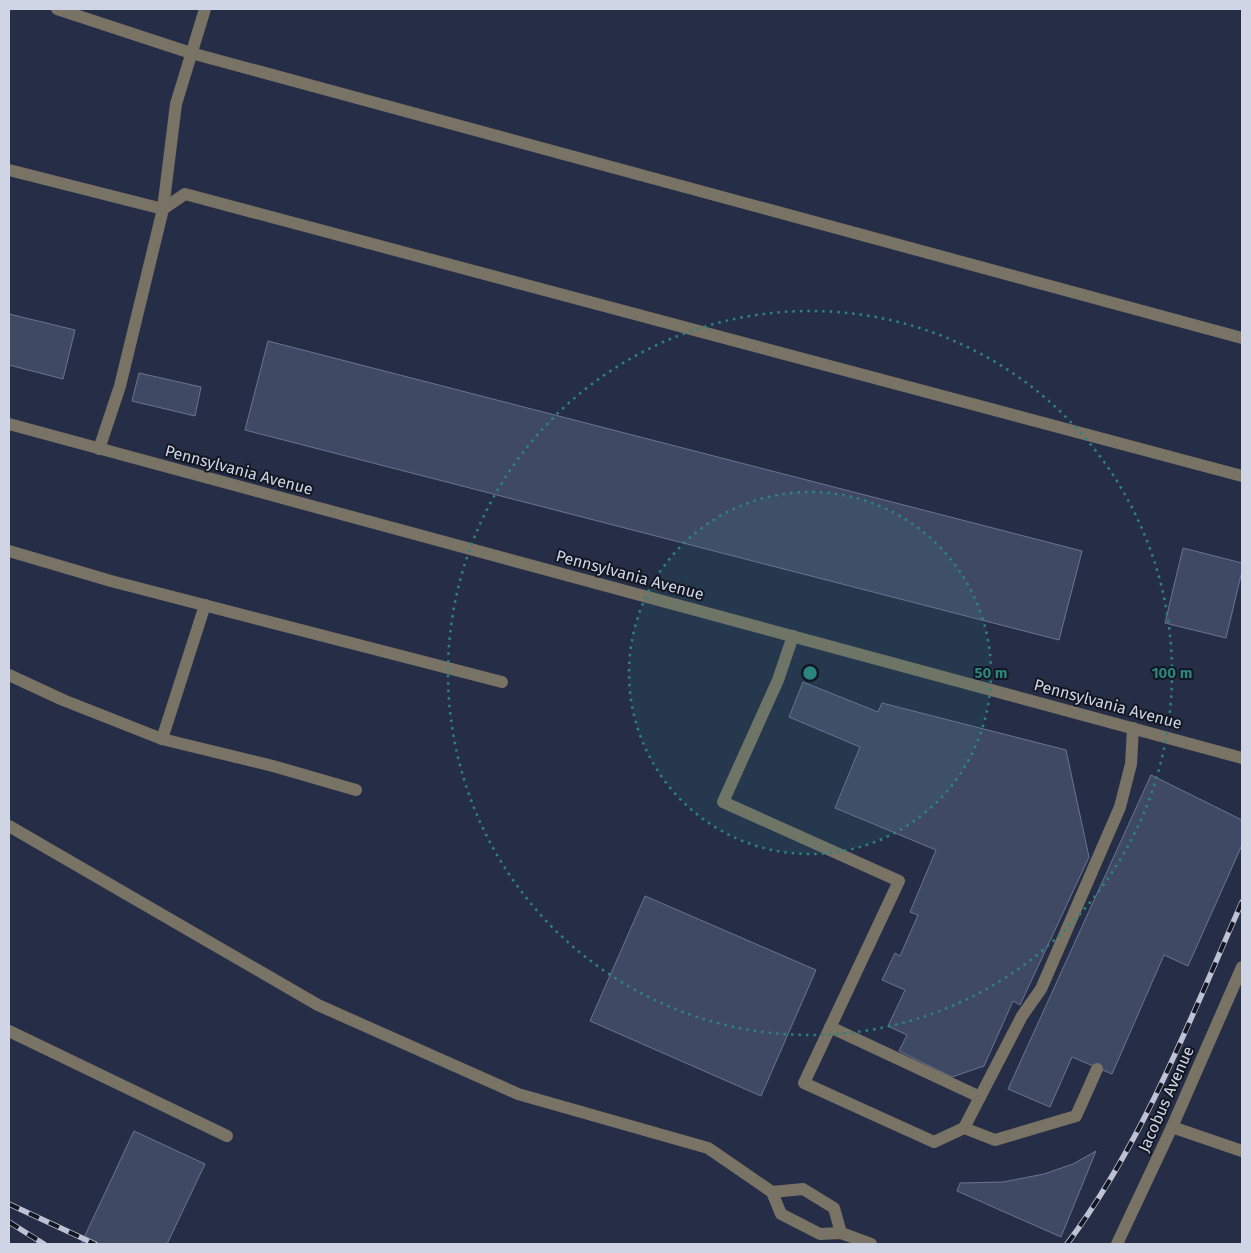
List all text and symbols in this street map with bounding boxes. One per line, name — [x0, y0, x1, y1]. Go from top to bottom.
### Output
street label: Pennsylvania Avenue — [163, 441, 315, 499]
street label: Pennsylvania Avenue — [554, 546, 706, 604]
centre of rings — [801, 664, 819, 682]
text: 50 m — [974, 664, 1008, 682]
text: 100 m — [1152, 664, 1192, 682]
street label: Pennsylvania Avenue — [1032, 675, 1184, 733]
street label: Jacobus Avenue — [1134, 1043, 1198, 1155]

